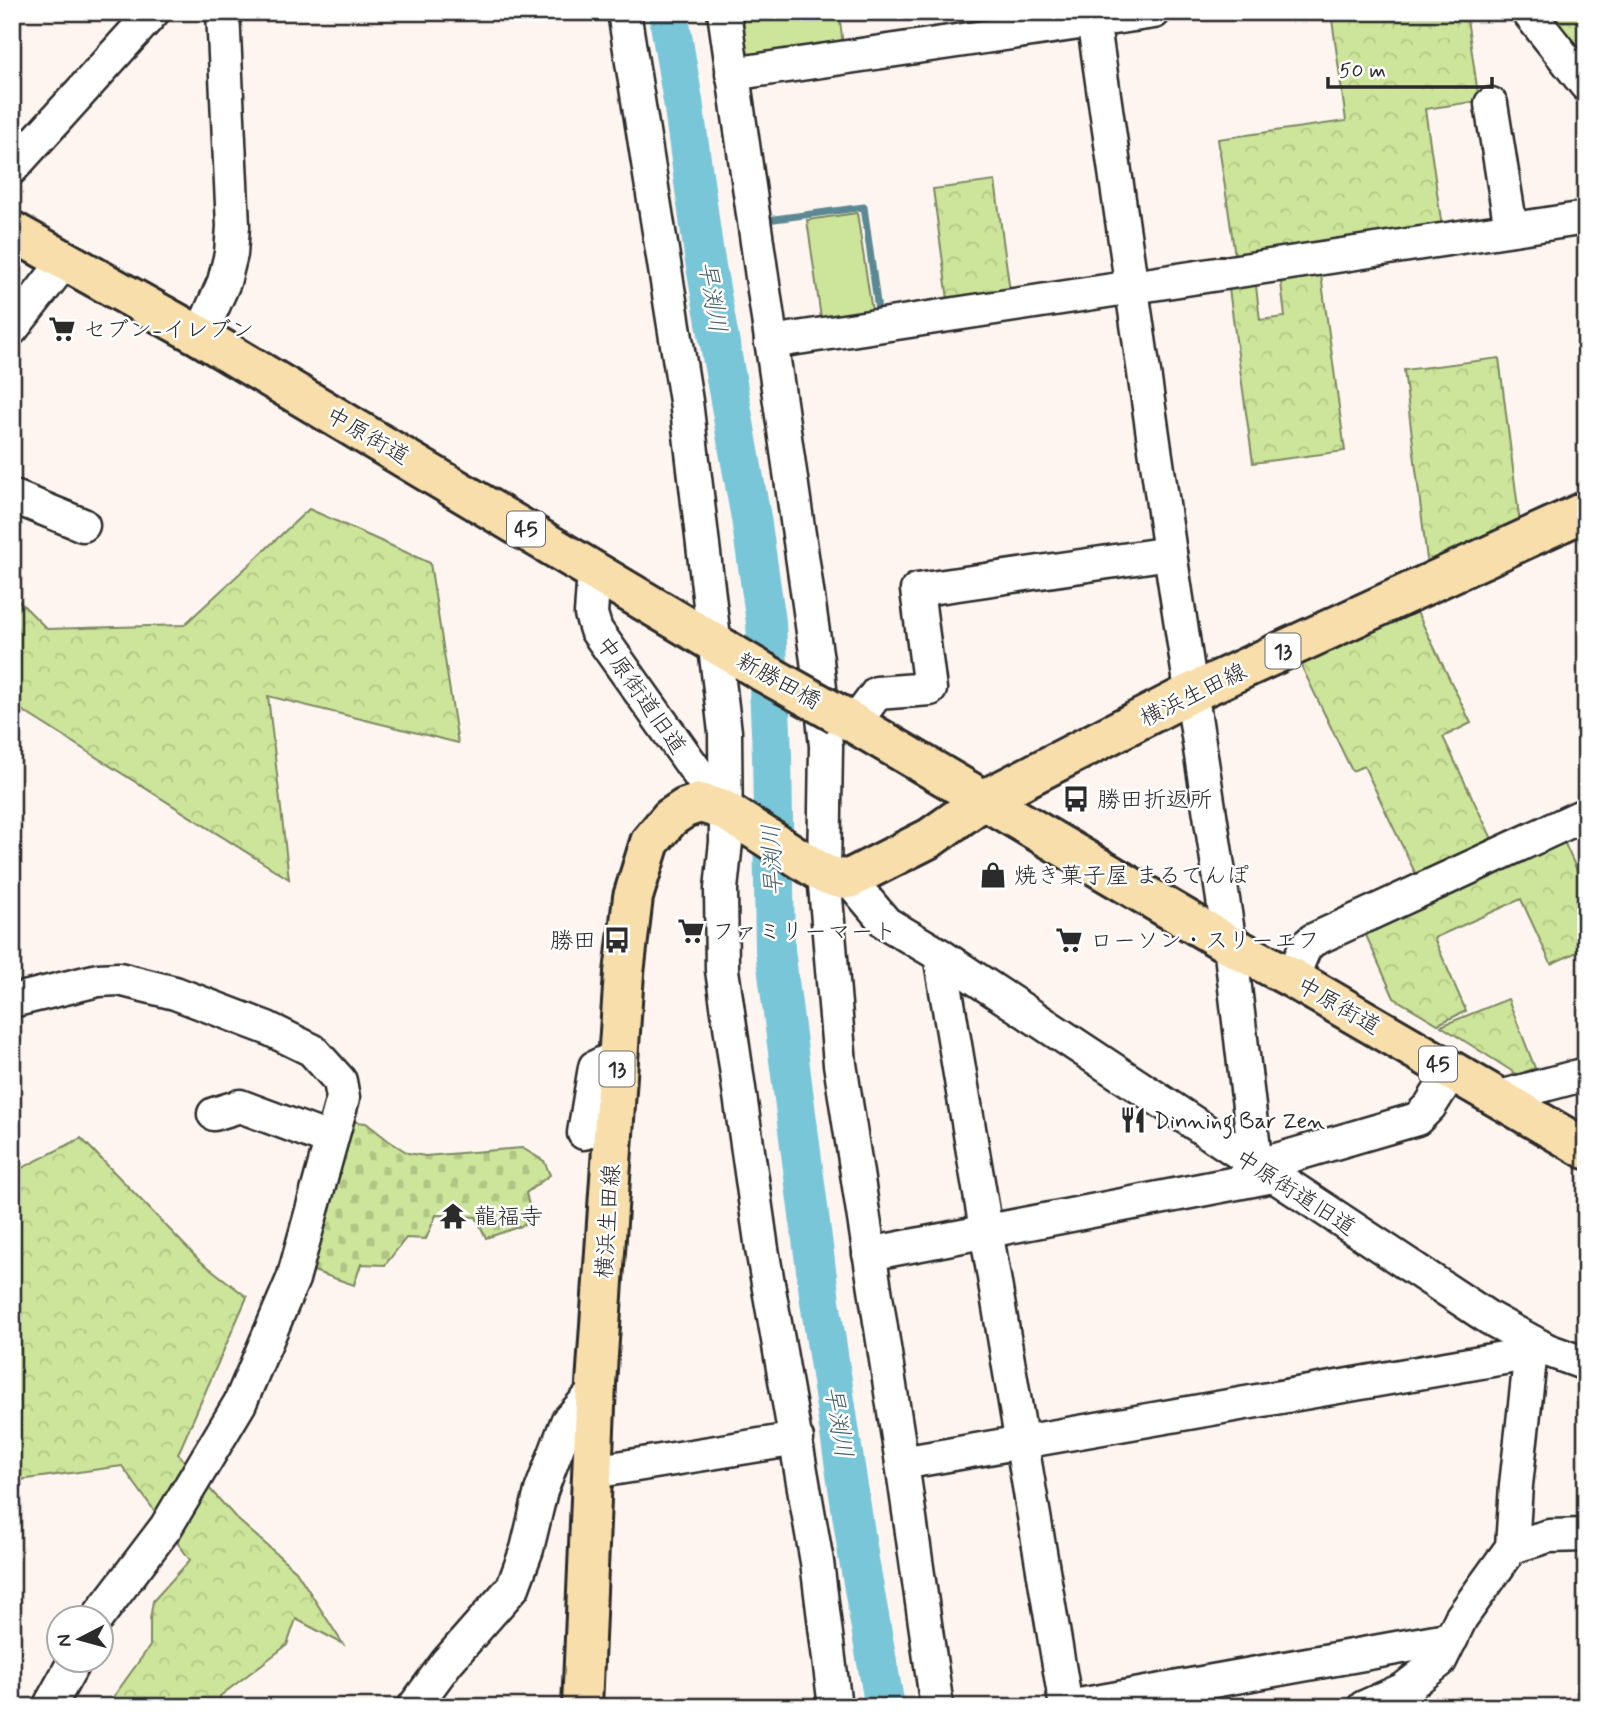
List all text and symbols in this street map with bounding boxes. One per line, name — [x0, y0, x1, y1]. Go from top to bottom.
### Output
scale bar — [1328, 46, 1493, 90]
text: 50 m — [1339, 57, 1386, 85]
water label: 早渕川 — [691, 259, 732, 335]
supermarket icon: セブン-イレブン — [47, 314, 77, 344]
place label: セブン-イレブン — [83, 316, 254, 346]
street label: 中原街道 — [320, 401, 414, 473]
road number: 45 — [507, 512, 545, 546]
street label: 中原街道旧道 — [588, 631, 692, 761]
road number: 13 — [1266, 634, 1300, 668]
street label: 新勝田橋 — [731, 646, 826, 717]
street label: 横浜生田線 — [1136, 657, 1252, 734]
bus stop icon: 勝田折返所 — [1061, 784, 1091, 814]
place label: 勝田折返所 — [1097, 786, 1212, 816]
water label: 早渕川 — [757, 823, 790, 896]
shop icon: 焼き菓子屋 まるてんぽ — [978, 860, 1008, 890]
place label: 焼き菓子屋 まるてんぽ — [1014, 862, 1249, 892]
supermarket icon: ファミリーマート — [676, 916, 706, 946]
place label: ファミリーマート — [712, 918, 896, 948]
bus stop icon: 勝田 — [602, 925, 632, 955]
supermarket icon: ローソン・スリーエフ — [1054, 925, 1084, 955]
place label: 勝田 — [550, 927, 596, 957]
place label: ローソン・スリーエフ — [1090, 927, 1320, 957]
street label: 中原街道 — [1291, 971, 1385, 1043]
road number: 45 — [1419, 1046, 1457, 1082]
road number: 13 — [600, 1052, 634, 1086]
restaurant icon: Dinning Bar Zen — [1118, 1105, 1148, 1135]
place label: Dinning Bar Zen — [1154, 1107, 1325, 1139]
street label: 中原街道旧道 — [1229, 1144, 1361, 1244]
street label: 横浜生田線 — [590, 1163, 628, 1280]
temple icon: 龍福寺 — [438, 1201, 468, 1231]
place label: 龍福寺 — [474, 1203, 543, 1233]
water label: 早渕川 — [817, 1384, 858, 1460]
north arrow — [46, 1604, 116, 1674]
text: N — [51, 1633, 78, 1648]

